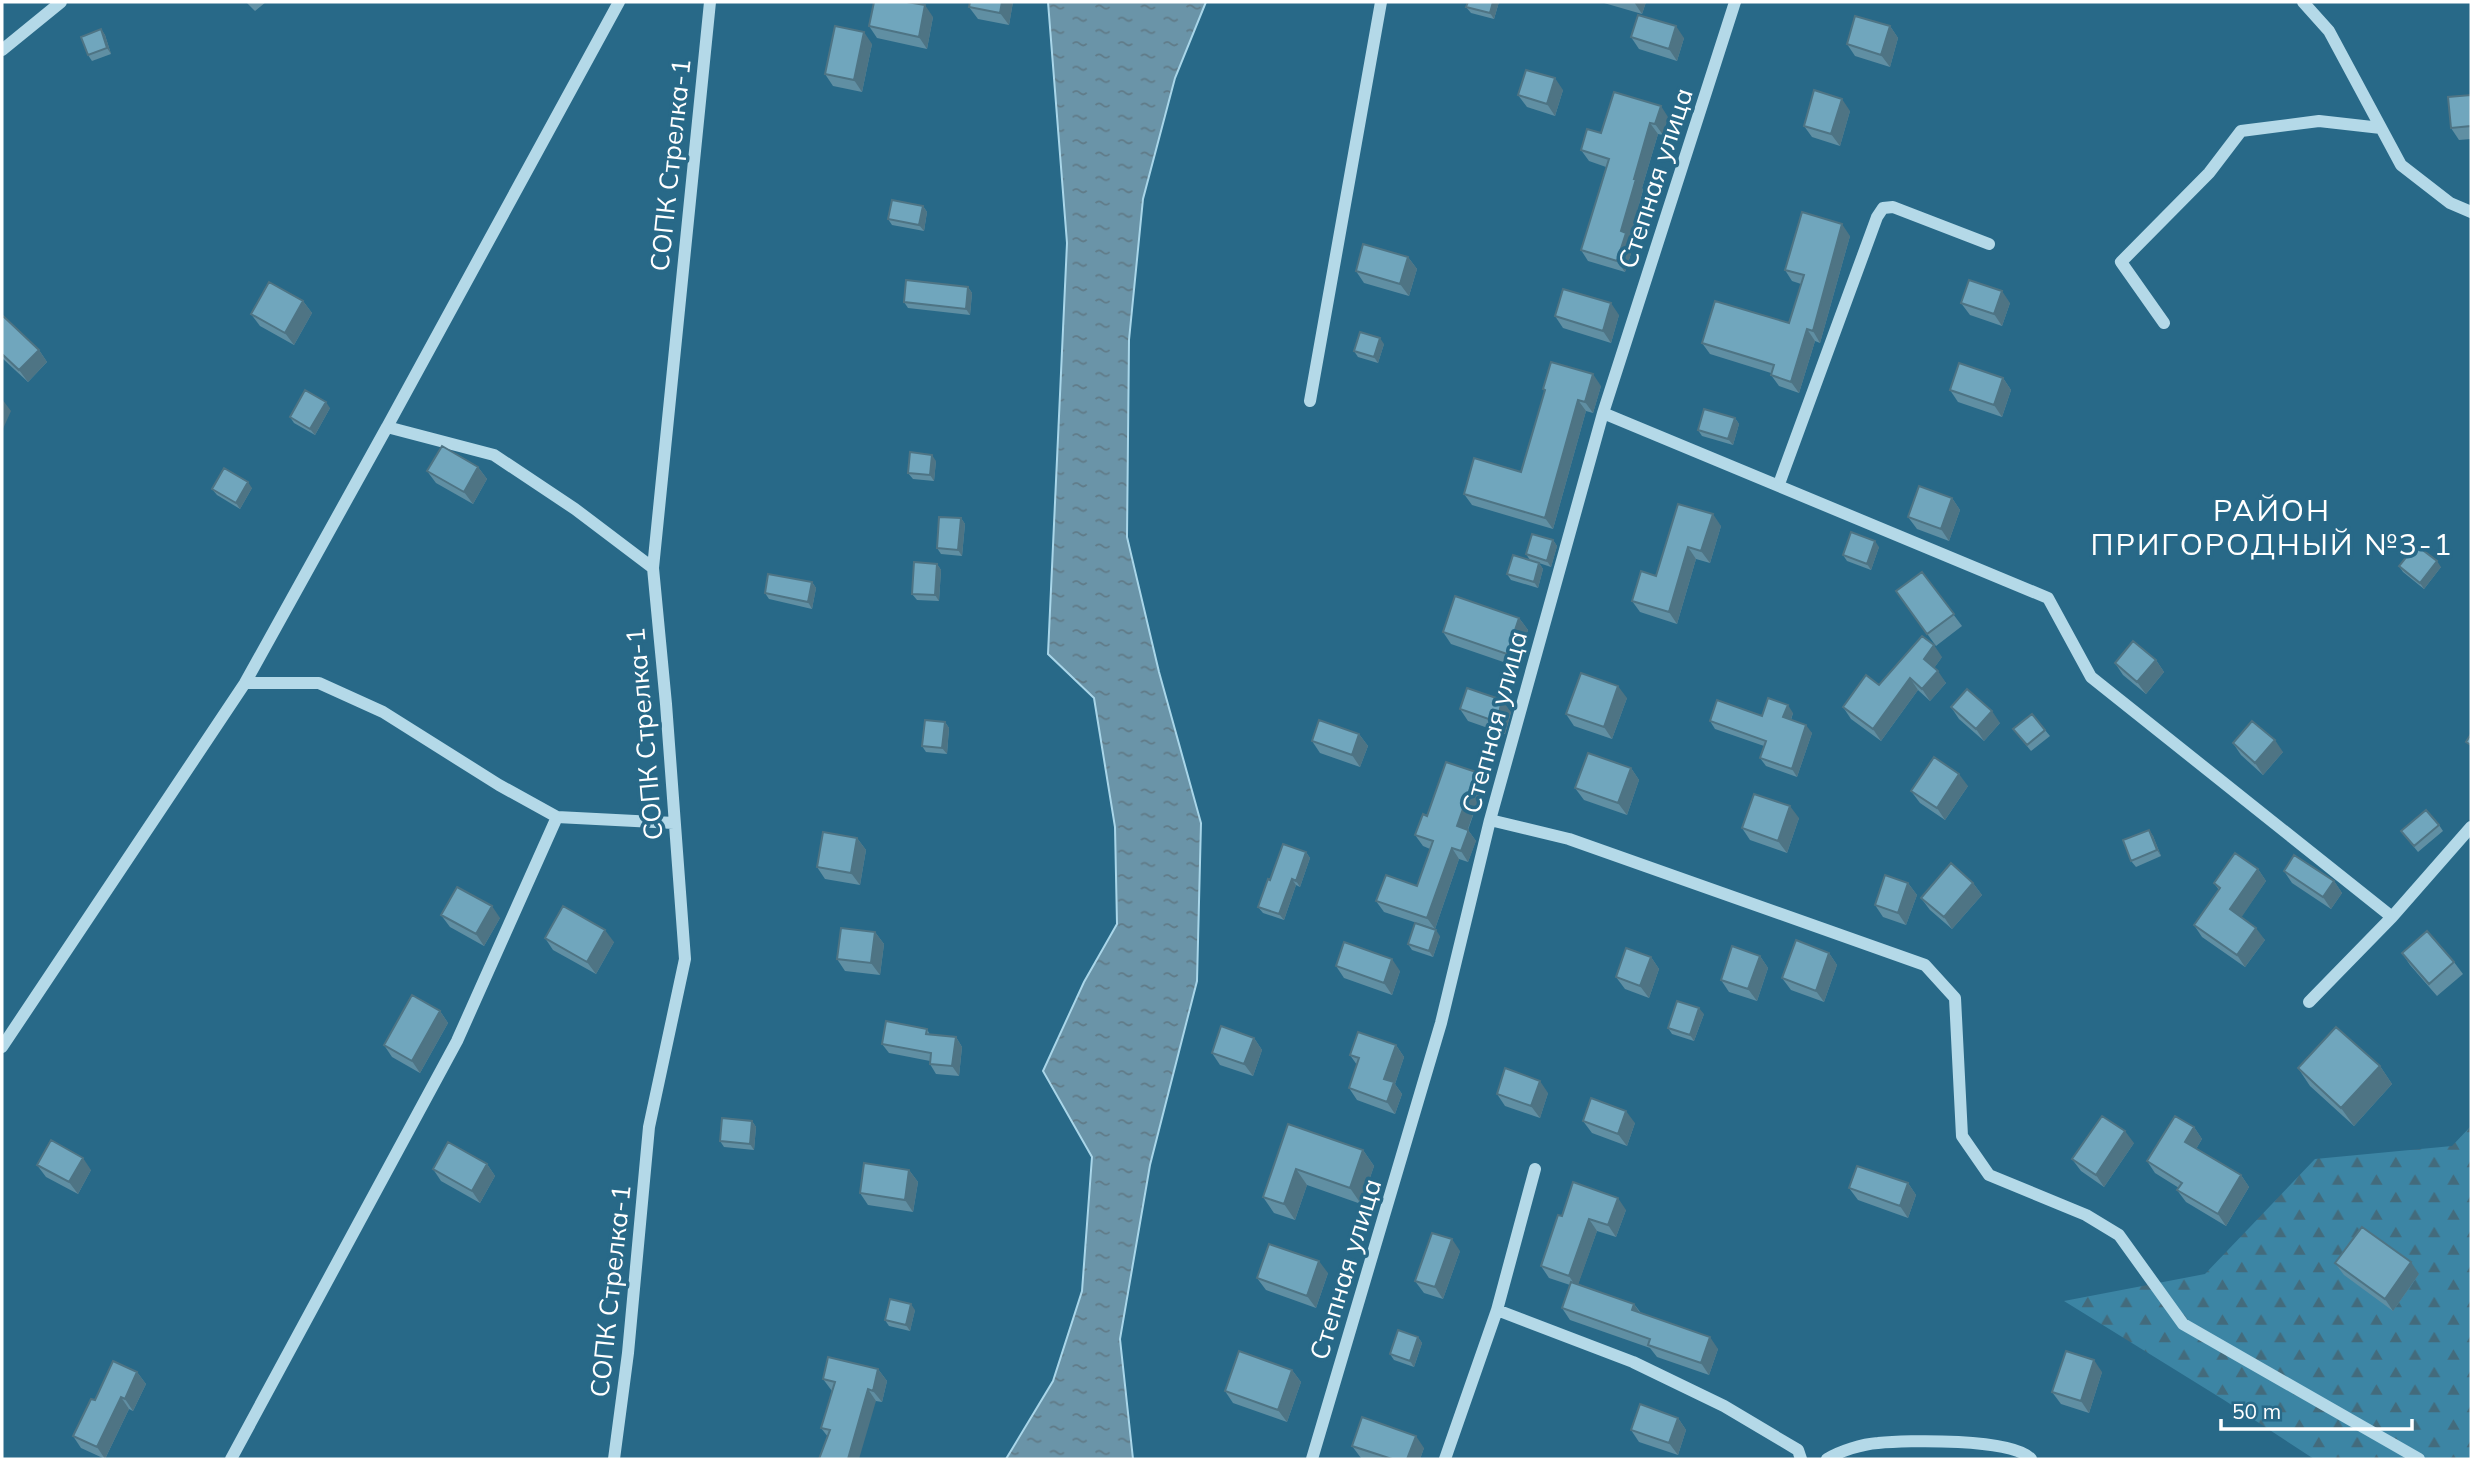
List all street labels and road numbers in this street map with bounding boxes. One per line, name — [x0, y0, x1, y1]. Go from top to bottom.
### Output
street label: СОПК Стрелка-1 — [642, 57, 698, 273]
street label: Степная улица — [1610, 84, 1700, 272]
street label: СОПК Стрелка-1 — [618, 626, 670, 842]
street label: Степная улица — [1454, 627, 1534, 817]
street label: Степная улица — [1302, 1174, 1388, 1364]
street label: СОПК Стрелка-1 — [582, 1183, 638, 1399]

